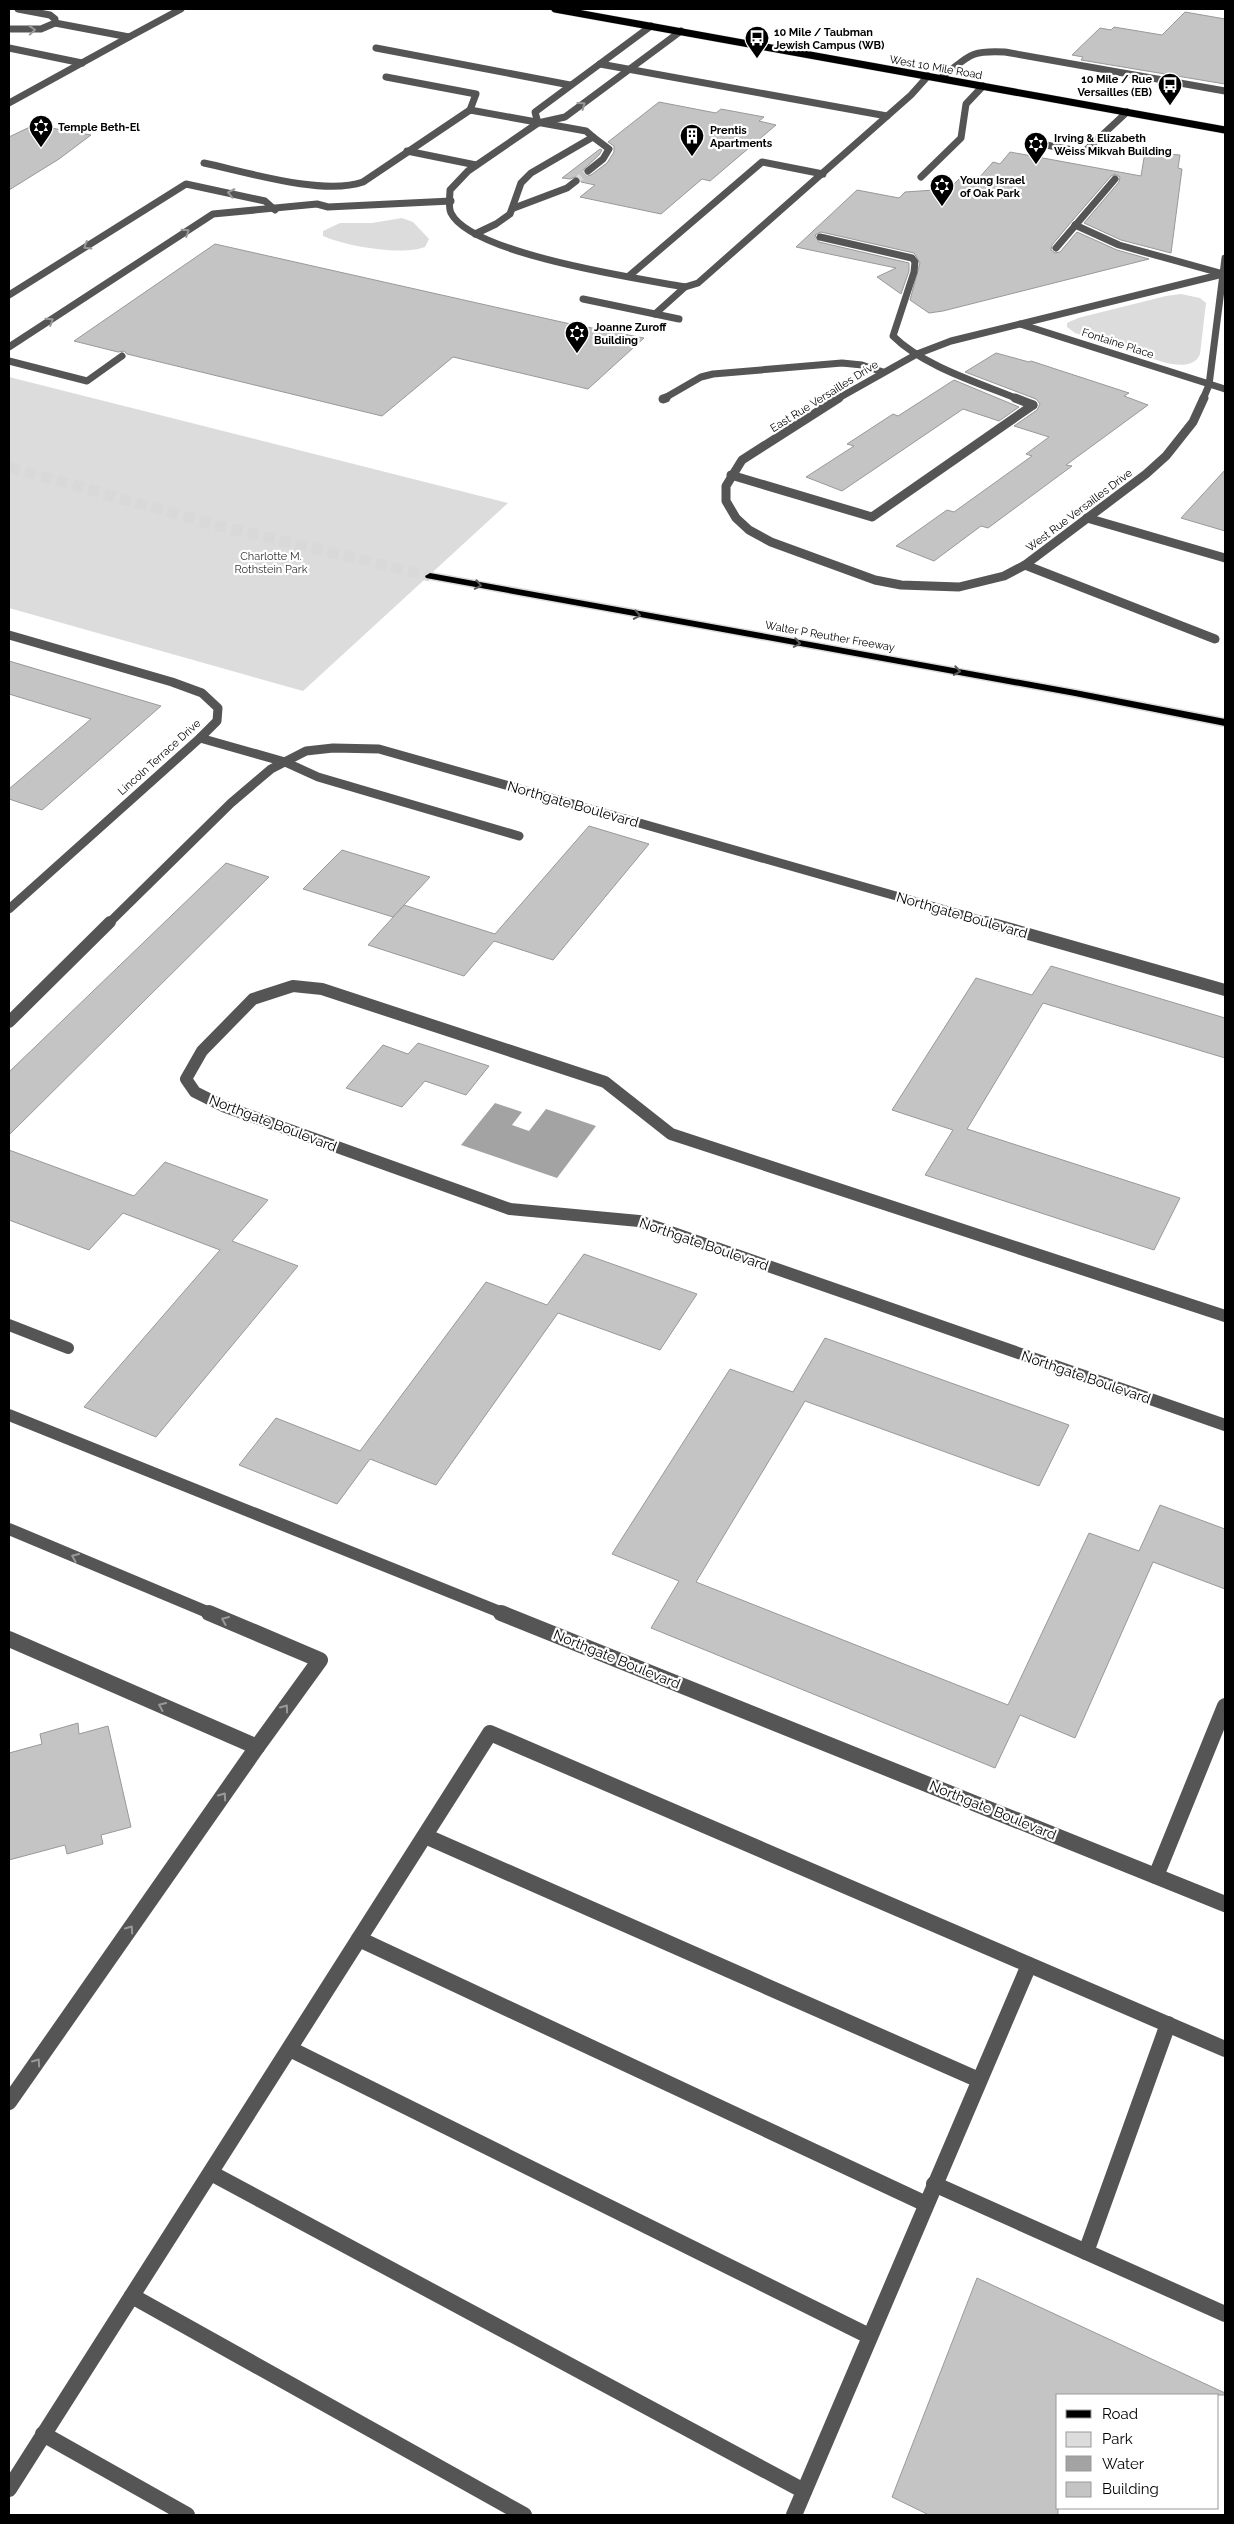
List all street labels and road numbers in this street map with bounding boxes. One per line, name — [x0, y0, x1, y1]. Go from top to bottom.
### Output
street label: West 10 Mile Road — [889, 53, 983, 82]
street label: Fontaine Place — [1080, 326, 1156, 361]
street label: East Rue Versailles Drive — [768, 358, 881, 435]
street label: West Rue Versailles Drive — [1024, 466, 1135, 554]
street label: Walter P Reuther Freeway — [764, 619, 896, 654]
street label: Lincoln Terrace Drive — [115, 716, 204, 798]
street label: Northgate Boulevard — [506, 778, 640, 830]
street label: Northgate Boulevard — [895, 889, 1029, 941]
street label: Northgate Boulevard — [207, 1091, 339, 1155]
street label: Northgate Boulevard — [637, 1214, 771, 1274]
street label: Northgate Boulevard — [1019, 1347, 1153, 1407]
street label: Northgate Boulevard — [551, 1626, 683, 1692]
street label: Northgate Boulevard — [927, 1777, 1059, 1843]

